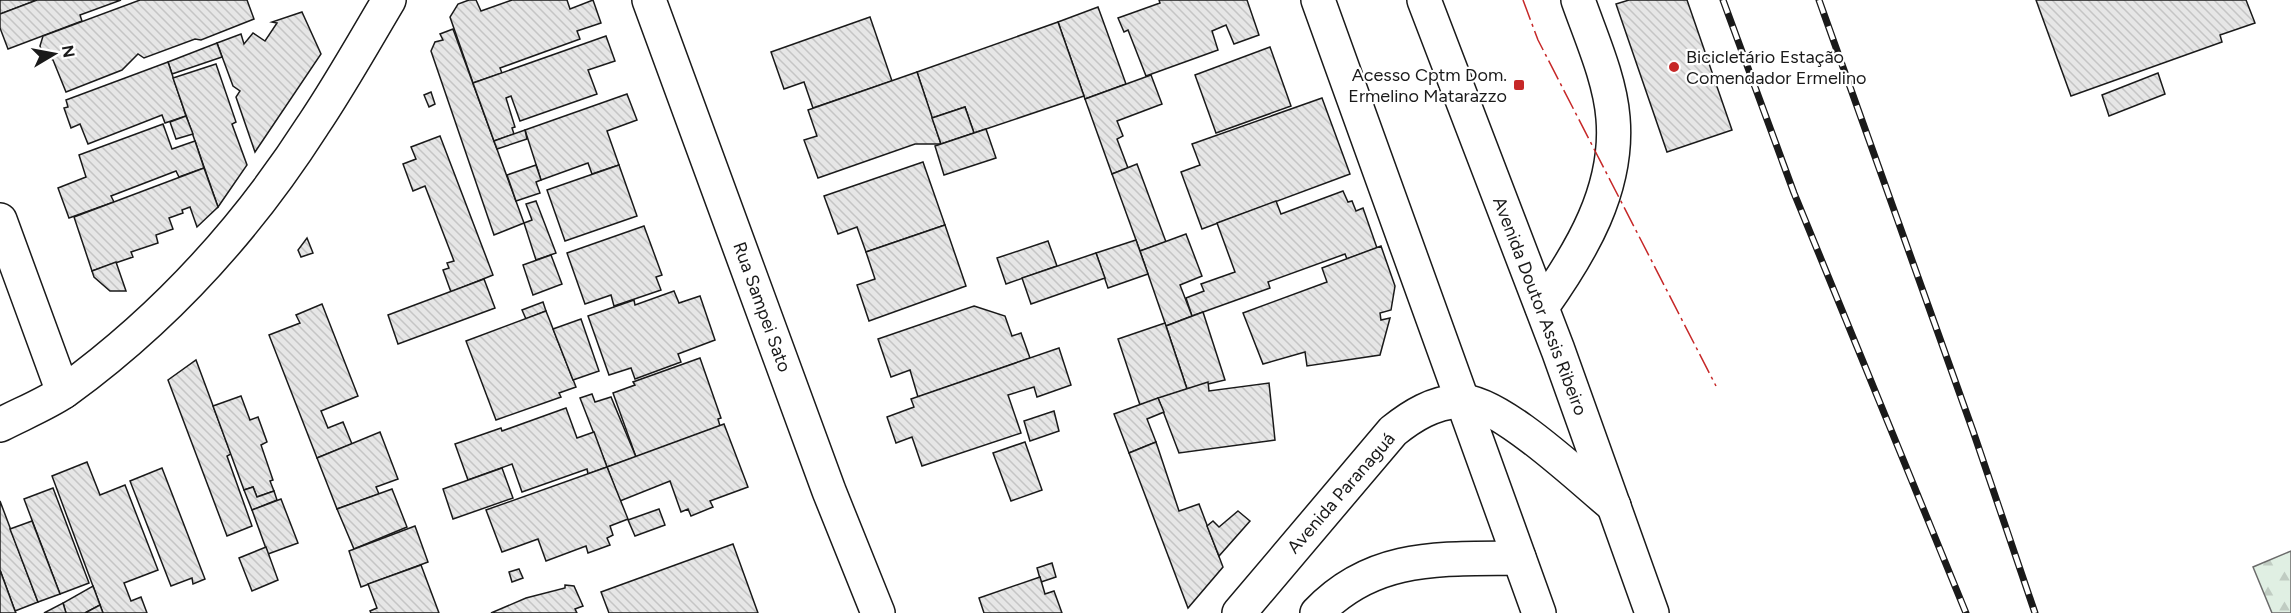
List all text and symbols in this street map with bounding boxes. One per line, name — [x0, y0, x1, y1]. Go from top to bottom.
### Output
north arrow — [24, 24, 84, 84]
text: N — [58, 44, 79, 59]
place label: Bicicletário Estação Comendador Ermelino — [1686, 46, 1866, 89]
marker: Bicicletário Estação Comendador Ermelino — [1667, 60, 1681, 74]
place label: Acesso Cptm Dom. Ermelino Matarazzo — [1348, 64, 1507, 107]
marker: Acesso Cptm Dom. Ermelino Matarazzo — [1512, 78, 1526, 92]
street label: Avenida Doutor Assis Ribeiro — [1488, 194, 1592, 418]
street label: Rua Sampei Sato — [728, 239, 796, 375]
street label: Avenida Paranaguá — [1282, 428, 1400, 558]

